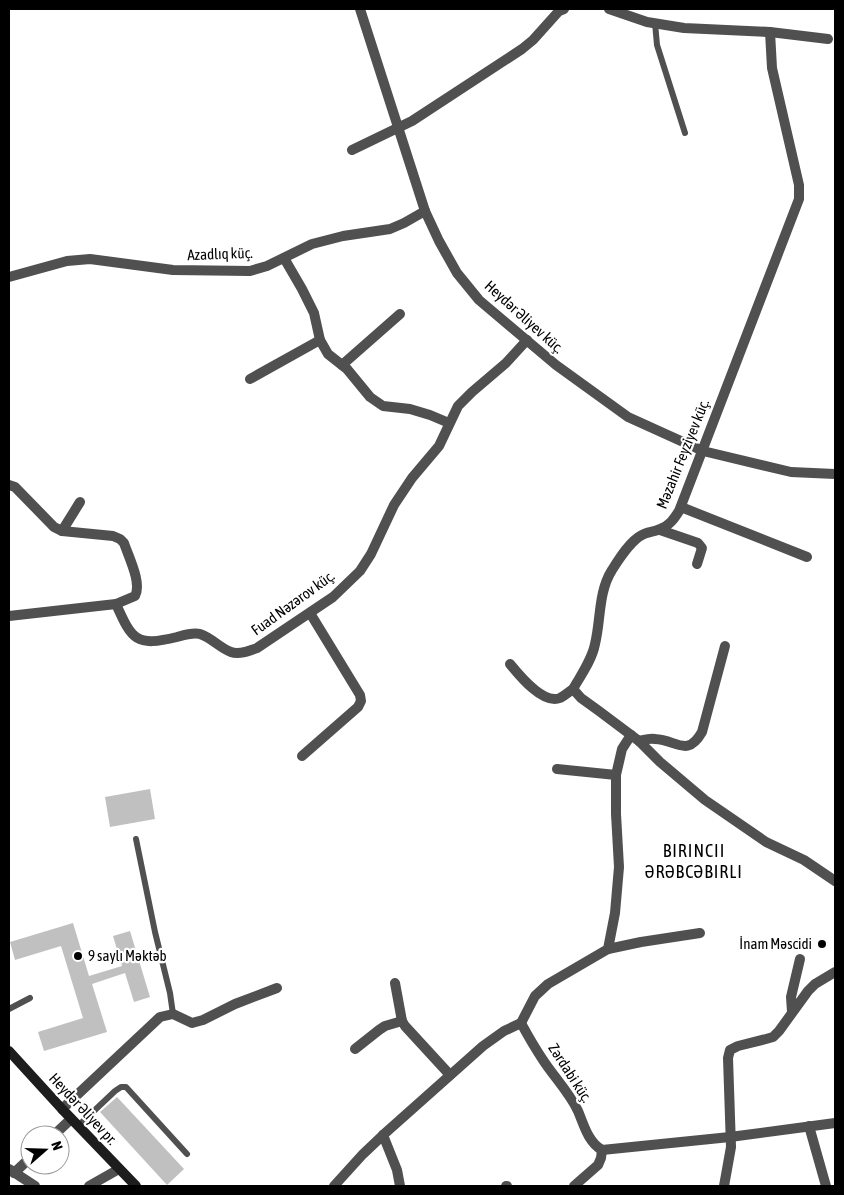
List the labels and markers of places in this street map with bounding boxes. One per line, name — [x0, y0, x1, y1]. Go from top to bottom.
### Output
place label: İnam Məscidi — [739, 935, 812, 952]
marker: İnam Məscidi — [816, 938, 828, 950]
place label: 9 saylı Məktəb — [88, 947, 167, 964]
marker: 9 saylı Məktəb — [72, 950, 84, 962]

